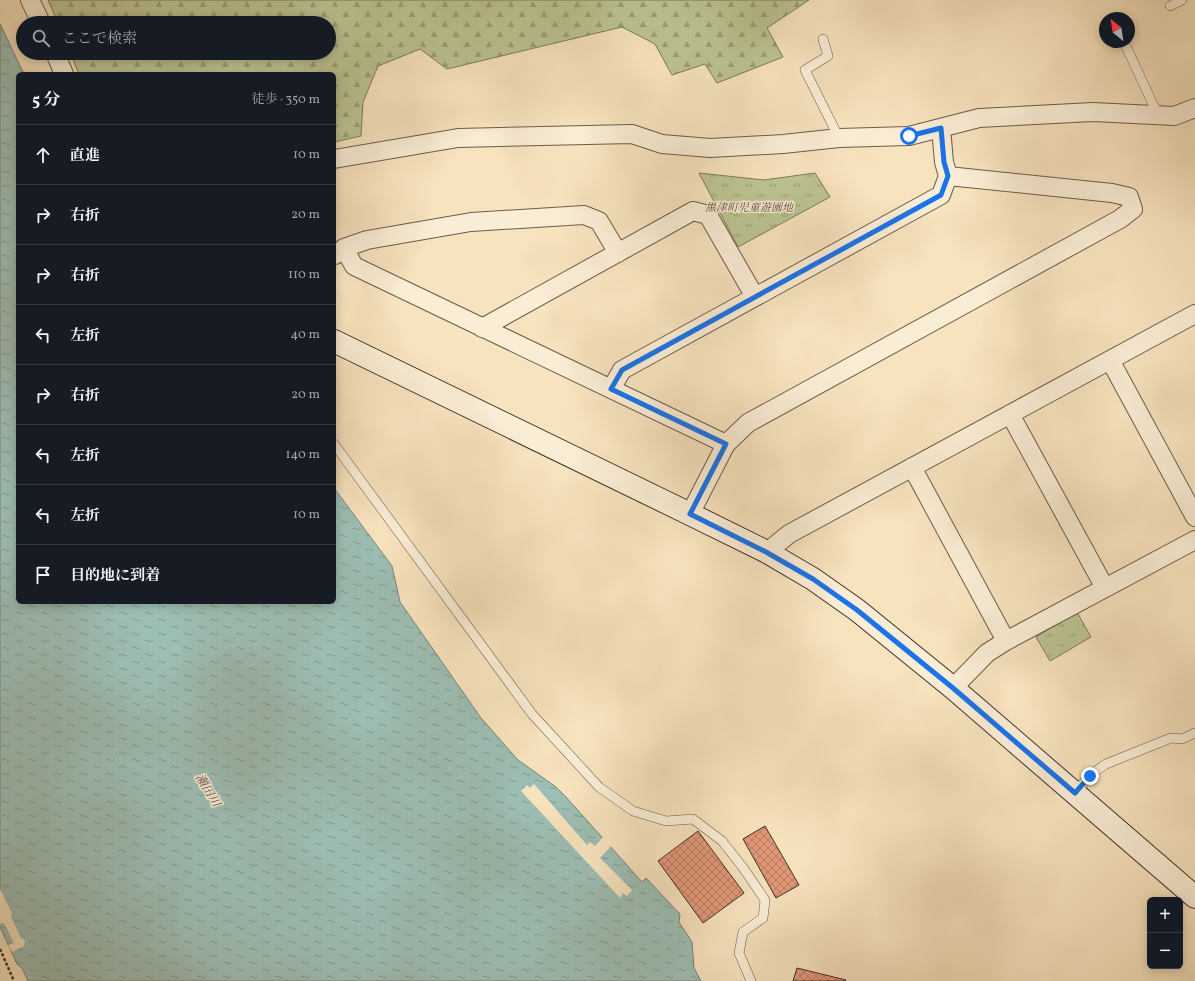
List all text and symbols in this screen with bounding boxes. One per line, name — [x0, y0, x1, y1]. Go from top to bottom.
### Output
north arrow — [1099, 12, 1135, 48]
search box — [16, 16, 336, 60]
icon: search — [30, 27, 52, 49]
text: ここで検索 — [62, 29, 137, 50]
text: 5 分 — [32, 89, 61, 112]
text: 徒歩 · 350 m — [252, 91, 320, 109]
route start — [900, 127, 918, 145]
icon: ahead — [32, 144, 54, 166]
text: 直進 — [70, 146, 100, 167]
text: 10 m — [293, 146, 320, 164]
park label: 黒津町児童遊園地 — [705, 201, 794, 216]
icon: right — [32, 204, 54, 226]
text: 右折 — [70, 206, 100, 227]
text: 20 m — [291, 206, 320, 224]
icon: right — [32, 264, 54, 286]
text: 右折 — [70, 266, 100, 287]
text: 110 m — [288, 266, 320, 284]
icon: left — [32, 324, 54, 346]
text: 左折 — [70, 326, 100, 347]
text: 40 m — [291, 326, 320, 344]
icon: right — [32, 384, 54, 406]
text: 右折 — [70, 386, 100, 407]
text: 20 m — [291, 386, 320, 404]
icon: left — [32, 444, 54, 466]
text: 左折 — [70, 446, 100, 467]
text: 140 m — [286, 446, 320, 464]
icon: left — [32, 504, 54, 526]
text: 左折 — [70, 506, 100, 527]
text: 10 m — [293, 506, 320, 524]
icon: arrive — [32, 564, 54, 586]
text: 目的地に到着 — [70, 566, 160, 587]
route end — [1081, 767, 1099, 785]
water label: 瀬田川 — [191, 771, 224, 812]
map controls — [1147, 897, 1183, 969]
button: + — [1147, 897, 1183, 933]
button: − — [1147, 933, 1183, 969]

